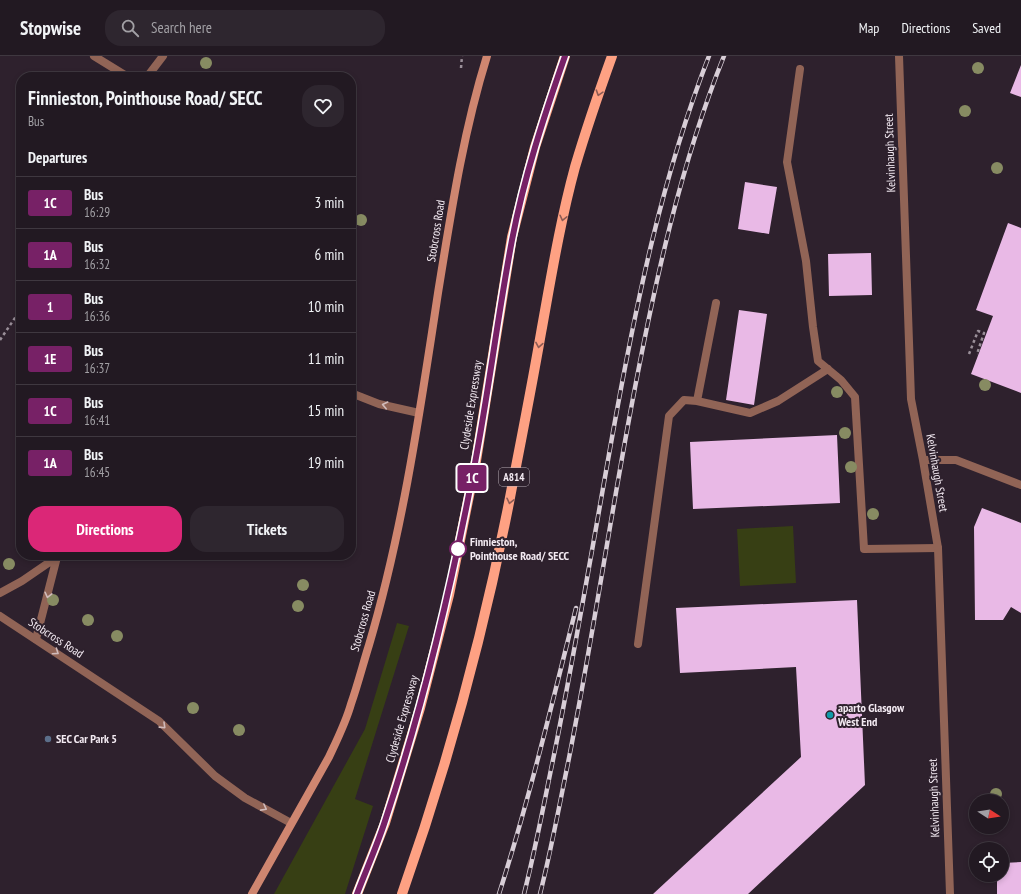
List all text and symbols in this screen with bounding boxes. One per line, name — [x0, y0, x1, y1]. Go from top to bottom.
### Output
search box — [105, 10, 385, 46]
text: Stopwise — [20, 16, 81, 40]
icon: search — [119, 17, 141, 39]
text: Search here — [151, 18, 212, 37]
text: Map — [859, 19, 879, 37]
text: Directions — [901, 19, 950, 37]
text: Saved — [972, 19, 1001, 37]
button: heart — [302, 85, 344, 127]
text: Finnieston, Pointhouse Road/ SECC — [28, 86, 263, 110]
one-way arrow — [596, 89, 604, 96]
text: Bus — [28, 113, 44, 130]
street label: Kelvinhaugh Street — [881, 113, 898, 193]
text: Departures — [28, 148, 87, 167]
text: Bus — [84, 185, 103, 204]
text: 3 min — [314, 193, 344, 212]
text: 1C — [43, 194, 57, 212]
street label: Stobcross Road — [423, 199, 448, 263]
text: 16:29 — [84, 204, 110, 221]
one-way arrow — [560, 214, 568, 221]
text: Bus — [84, 237, 103, 256]
text: 6 min — [314, 245, 344, 264]
text: 1A — [43, 246, 57, 264]
text: 16:32 — [84, 256, 110, 273]
text: Bus — [84, 289, 103, 308]
text: 10 min — [308, 297, 344, 316]
text: 1 — [47, 298, 53, 316]
text: 16:36 — [84, 308, 110, 325]
text: Bus — [84, 341, 103, 360]
one-way arrow — [535, 342, 544, 348]
text: 11 min — [308, 349, 344, 368]
text: 1E — [44, 350, 56, 368]
street label: Clydeside Expressway — [456, 359, 485, 451]
text: 16:37 — [84, 360, 110, 377]
text: Bus — [84, 393, 103, 412]
text: 15 min — [308, 401, 344, 420]
one-way arrow — [381, 401, 388, 409]
text: 1C — [43, 402, 57, 420]
text: 16:41 — [84, 412, 110, 429]
street label: Kelvinhaugh Street — [923, 433, 952, 514]
text: Bus — [84, 445, 103, 464]
text: 19 min — [308, 453, 344, 472]
text: 1A — [43, 454, 57, 472]
text: 16:45 — [84, 464, 110, 481]
line badge: 1C — [454, 465, 490, 491]
road number: A814 — [499, 468, 529, 486]
text: 1C — [465, 469, 479, 487]
one-way arrow — [506, 497, 514, 504]
button: Directions — [28, 506, 182, 552]
button: Tickets — [190, 506, 344, 552]
place label: Finnieston, Pointhouse Road/ SECC — [470, 534, 570, 563]
marker: Finnieston, Pointhouse Road/ SECC — [449, 540, 467, 558]
street label: Stobcross Road — [347, 589, 378, 653]
one-way arrow — [44, 591, 52, 598]
street label: Stobcross Road — [26, 614, 87, 661]
one-way arrow — [52, 648, 59, 655]
street label: Clydeside Expressway — [382, 673, 421, 764]
place label: aparto Glasgow West End — [837, 700, 905, 729]
marker: aparto Glasgow West End — [825, 710, 835, 720]
one-way arrow — [158, 721, 166, 729]
place label: SEC Car Park 5 — [56, 731, 117, 746]
marker: SEC Car Park 5 — [43, 734, 53, 744]
street label: Kelvinhaugh Street — [925, 758, 942, 838]
north arrow — [969, 794, 1009, 834]
map controls — [969, 794, 1009, 882]
one-way arrow — [259, 803, 267, 810]
button: locate — [969, 842, 1009, 882]

